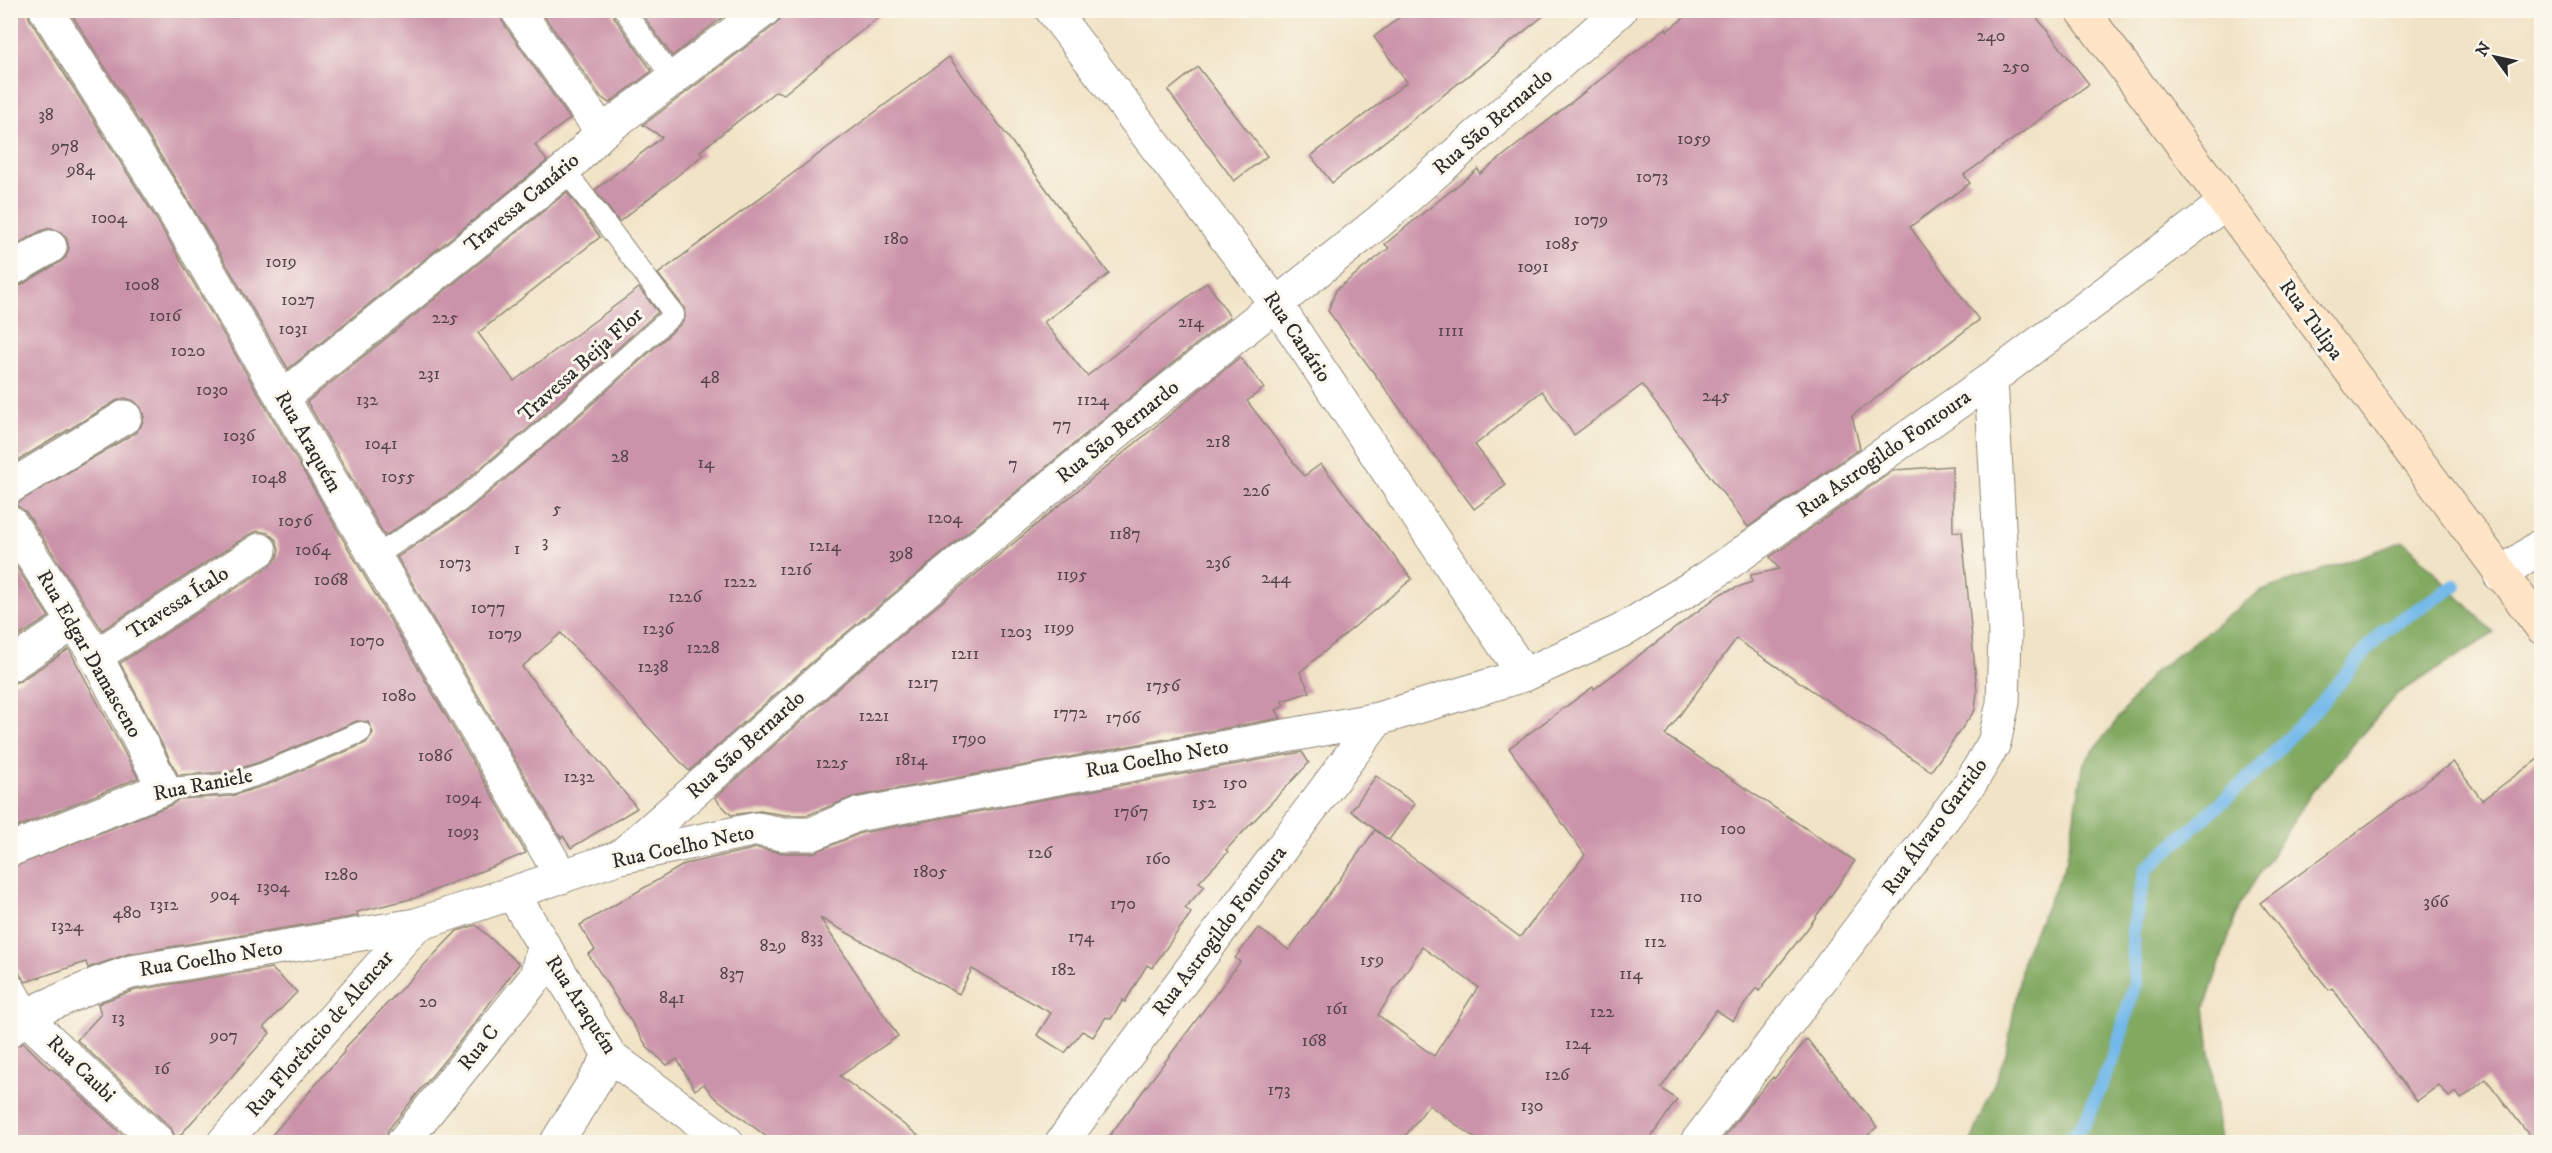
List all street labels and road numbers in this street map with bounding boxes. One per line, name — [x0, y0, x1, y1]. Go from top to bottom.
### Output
street label: Rua São Bernardo — [1428, 63, 1558, 181]
street label: Travessa Canário — [459, 147, 585, 259]
street label: Rua Tulipa — [2273, 275, 2349, 365]
street label: Rua Canário — [1257, 287, 1337, 387]
street label: Travessa Beija Flor — [513, 302, 649, 428]
street label: Rua São Bernardo — [1051, 375, 1185, 489]
street label: Rua Astrogildo Fontoura — [1792, 384, 1976, 524]
street label: Rua Araquém — [269, 387, 348, 497]
street label: Travessa Ítalo — [121, 559, 234, 646]
street label: Rua Edgar Damasceno — [30, 565, 148, 743]
street label: Rua São Bernardo — [681, 685, 811, 805]
street label: Rua Coelho Neto — [1083, 734, 1231, 784]
street label: Rua Álvaro Garrido — [1875, 752, 1993, 901]
street label: Rua Raniele — [151, 763, 255, 807]
street label: Rua Coelho Neto — [609, 819, 757, 875]
street label: Rua Astrogildo Fontoura — [1147, 841, 1293, 1021]
street label: Rua Coelho Neto — [137, 935, 285, 983]
street label: Rua Florêncio de Alencar — [241, 945, 399, 1123]
street label: Rua Araquém — [539, 951, 623, 1059]
street label: Rua C — [453, 1020, 505, 1076]
street label: Rua Caubi — [41, 1030, 121, 1108]

